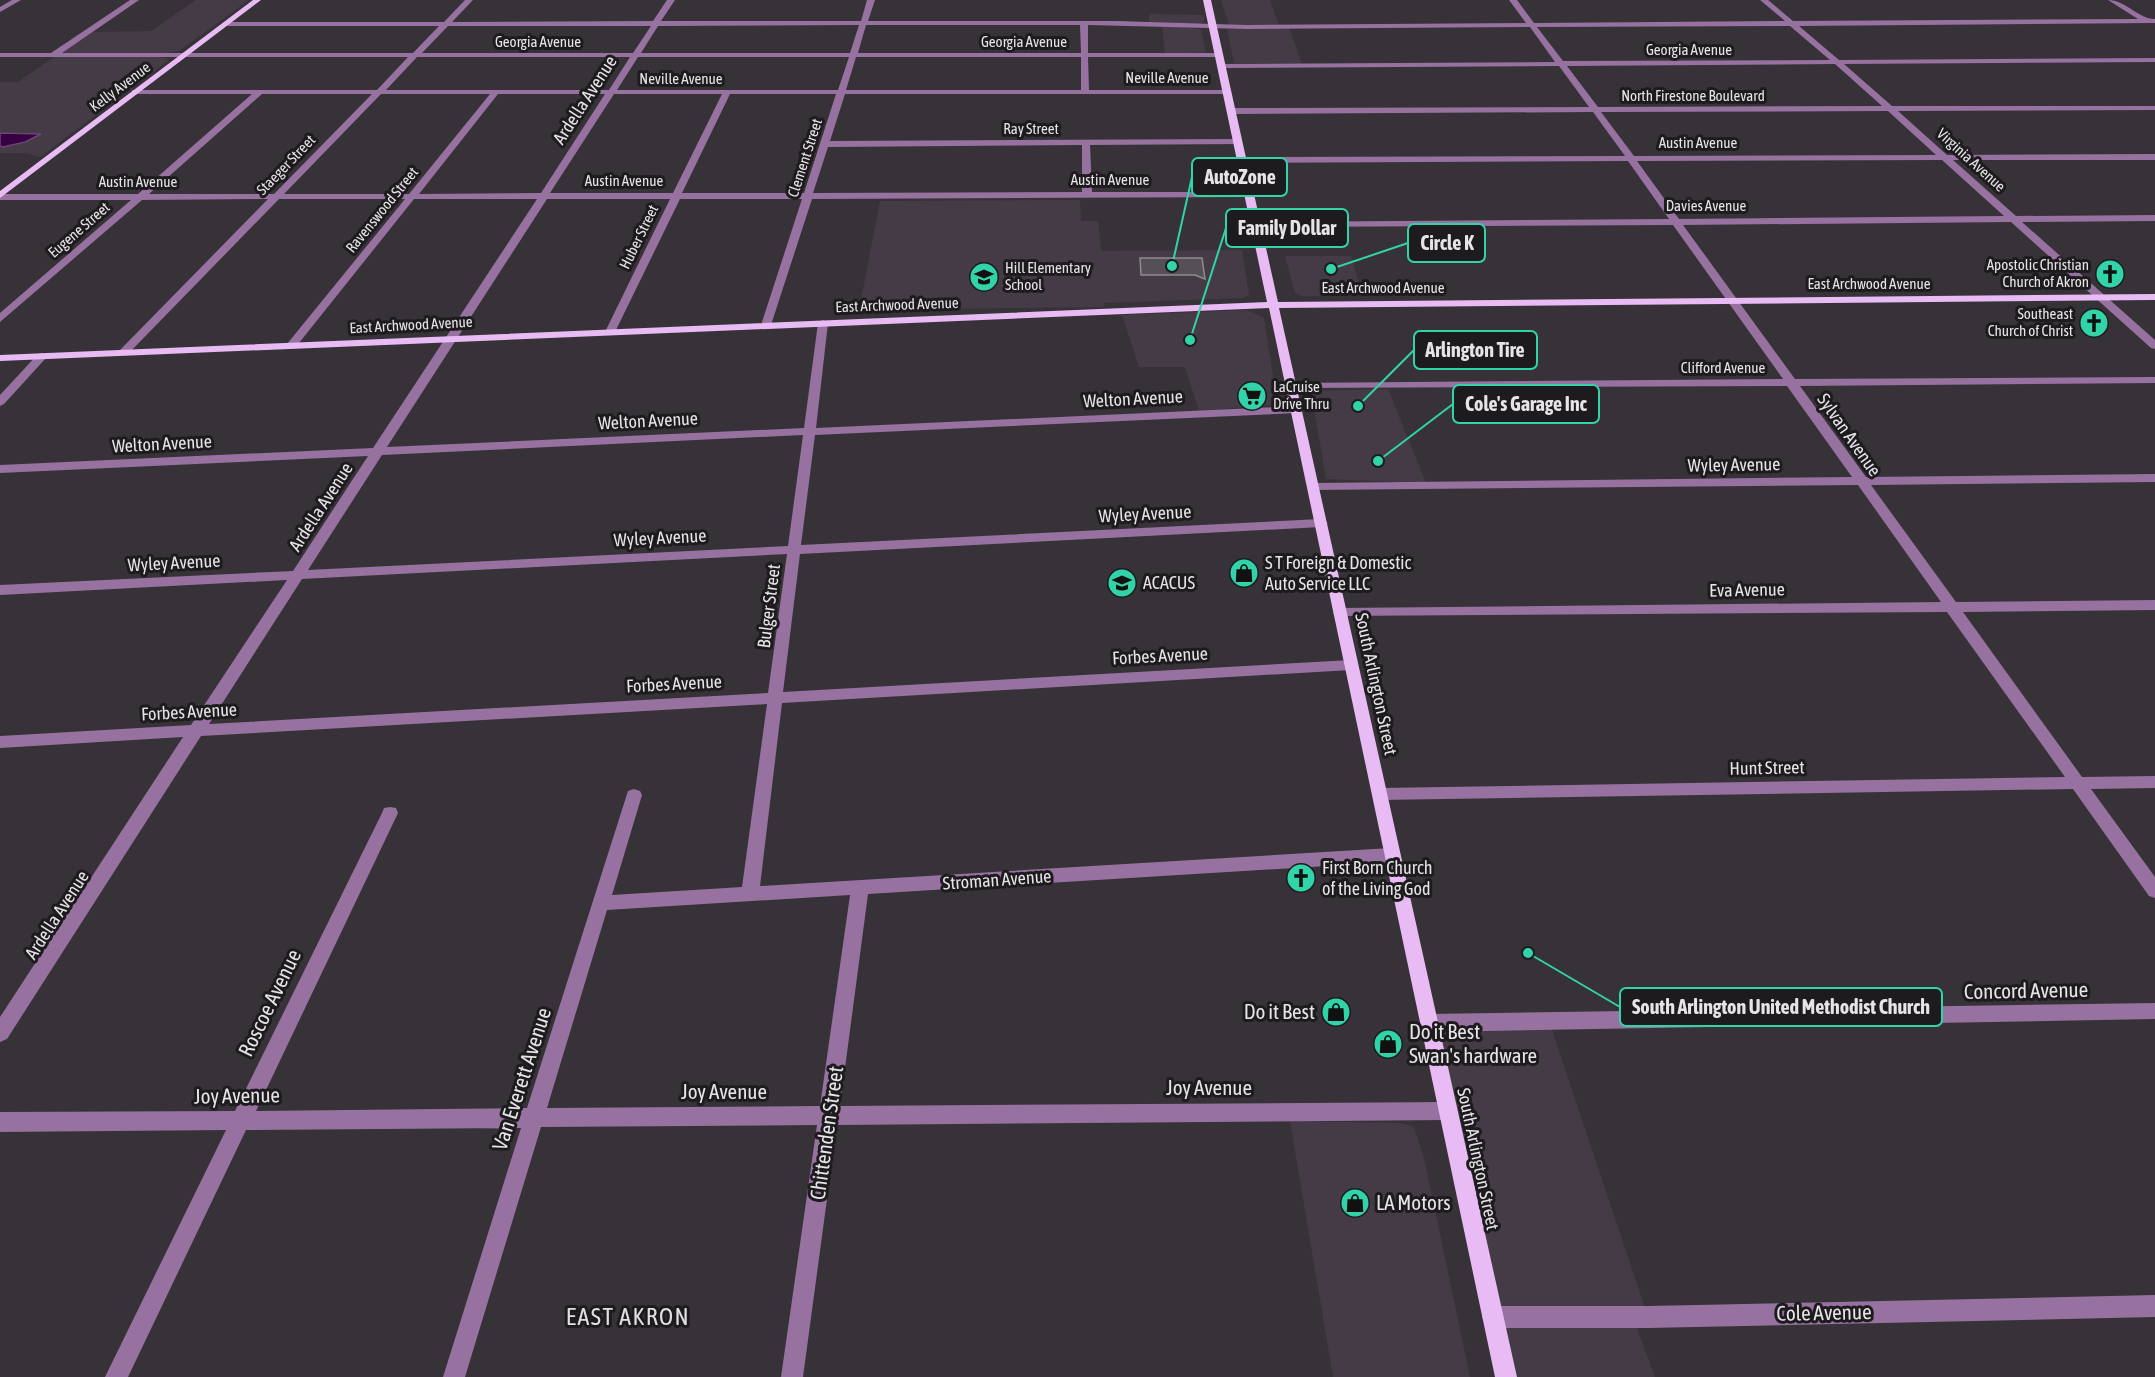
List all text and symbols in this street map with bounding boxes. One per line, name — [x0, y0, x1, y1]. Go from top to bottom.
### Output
street label: Georgia Avenue — [495, 33, 581, 50]
street label: Georgia Avenue — [981, 33, 1067, 50]
street label: Georgia Avenue — [1646, 41, 1732, 58]
street label: Ardella Avenue — [548, 52, 621, 148]
street label: Kelly Avenue — [86, 58, 153, 115]
street label: Neville Avenue — [1125, 69, 1209, 86]
street label: Neville Avenue — [639, 70, 723, 87]
street label: North Firestone Boulevard — [1621, 87, 1765, 104]
street label: Clement Street — [784, 116, 825, 199]
street label: Ray Street — [1003, 120, 1059, 137]
street label: Virginia Avenue — [1934, 125, 2009, 195]
street label: Staeger Street — [253, 131, 318, 198]
street label: Austin Avenue — [1659, 134, 1737, 151]
callout: AutoZone — [1192, 158, 1287, 196]
street label: Ravenswood Street — [342, 164, 421, 256]
text: AutoZone — [1203, 165, 1276, 188]
street label: Austin Avenue — [1071, 171, 1149, 188]
street label: Austin Avenue — [585, 172, 663, 189]
street label: Austin Avenue — [99, 173, 177, 190]
street label: Davies Avenue — [1666, 197, 1747, 214]
street label: Eugene Street — [45, 198, 113, 261]
street label: Huber Street — [616, 202, 661, 272]
callout: Family Dollar — [1226, 209, 1348, 247]
text: Family Dollar — [1238, 216, 1337, 239]
callout: Circle K — [1408, 224, 1485, 262]
text: Circle K — [1420, 231, 1474, 254]
place label: Apostolic Christian Church of Akron — [1987, 256, 2089, 290]
church icon: Apostolic Christian Church of Akron — [2094, 258, 2126, 290]
place label: Hill Elementary School — [1005, 259, 1091, 293]
school or university icon: Hill Elementary School — [968, 261, 1000, 293]
street label: East Archwood Avenue — [1807, 275, 1931, 292]
street label: East Archwood Avenue — [1321, 279, 1445, 296]
street label: East Archwood Avenue — [835, 294, 959, 315]
place label: Southeast Church of Christ — [1988, 305, 2073, 339]
church icon: Southeast Church of Christ — [2078, 307, 2110, 339]
street label: East Archwood Avenue — [349, 313, 473, 336]
callout: Arlington Tire — [1414, 331, 1537, 369]
text: Arlington Tire — [1424, 338, 1525, 361]
street label: Clifford Avenue — [1681, 359, 1765, 376]
place label: LaCruise Drive Thru — [1273, 378, 1329, 412]
supermarket icon: LaCruise Drive Thru — [1236, 380, 1268, 412]
street label: Welton Avenue — [1083, 385, 1183, 412]
callout: Cole's Garage Inc — [1453, 385, 1599, 423]
street label: Sylvan Avenue — [1813, 389, 1886, 480]
text: Cole's Garage Inc — [1465, 392, 1588, 415]
street label: Welton Avenue — [598, 407, 698, 434]
street label: Welton Avenue — [112, 430, 212, 457]
street label: Wyley Avenue — [1687, 453, 1781, 476]
street label: Ardella Avenue — [284, 459, 357, 555]
street label: Wyley Avenue — [1098, 501, 1192, 526]
street label: Wyley Avenue — [613, 525, 707, 550]
street label: Wyley Avenue — [127, 550, 221, 575]
place label: S T Foreign & Domestic Auto Service LLC — [1265, 552, 1411, 594]
shop icon: S T Foreign & Domestic Auto Service LLC — [1228, 557, 1260, 589]
street label: Bulger Street — [753, 563, 784, 649]
school or university icon: ACACUS — [1106, 567, 1138, 599]
place label: ACACUS — [1143, 572, 1195, 593]
street label: Eva Avenue — [1709, 578, 1785, 601]
street label: South Arlington Street — [1351, 611, 1402, 757]
street label: Forbes Avenue — [1111, 643, 1208, 668]
street label: Forbes Avenue — [625, 671, 722, 696]
street label: Forbes Avenue — [140, 699, 237, 724]
street label: Hunt Street — [1729, 756, 1805, 779]
place label: First Born Church of the Living God — [1322, 857, 1432, 899]
church icon: First Born Church of the Living God — [1285, 862, 1317, 894]
street label: Stroman Avenue — [942, 865, 1052, 894]
street label: Ardella Avenue — [20, 867, 93, 963]
street label: Roscoe Avenue — [233, 945, 305, 1060]
street label: Concord Avenue — [1964, 977, 2088, 1003]
callout: South Arlington United Methodist Church — [1620, 988, 1942, 1026]
text: South Arlington United Methodist Church — [1632, 995, 1930, 1018]
shop icon: Do it Best — [1320, 996, 1352, 1028]
place label: Do it Best — [1244, 999, 1315, 1023]
street label: Van Everett Avenue — [487, 1004, 555, 1153]
place label: Do it Best Swan's hardware — [1409, 1019, 1537, 1067]
shop icon: Do it Best Swan's hardware — [1372, 1028, 1404, 1060]
street label: Chittenden Street — [805, 1064, 847, 1201]
street label: Joy Avenue — [1166, 1075, 1252, 1099]
street label: Joy Avenue — [681, 1079, 767, 1103]
street label: Joy Avenue — [194, 1082, 280, 1108]
street label: South Arlington Street — [1453, 1086, 1504, 1232]
shop icon: LA Motors — [1339, 1187, 1371, 1219]
place label: LA Motors — [1376, 1190, 1451, 1214]
street label: Cole Avenue — [1776, 1299, 1872, 1325]
district label: EAST AKRON — [566, 1303, 690, 1330]

